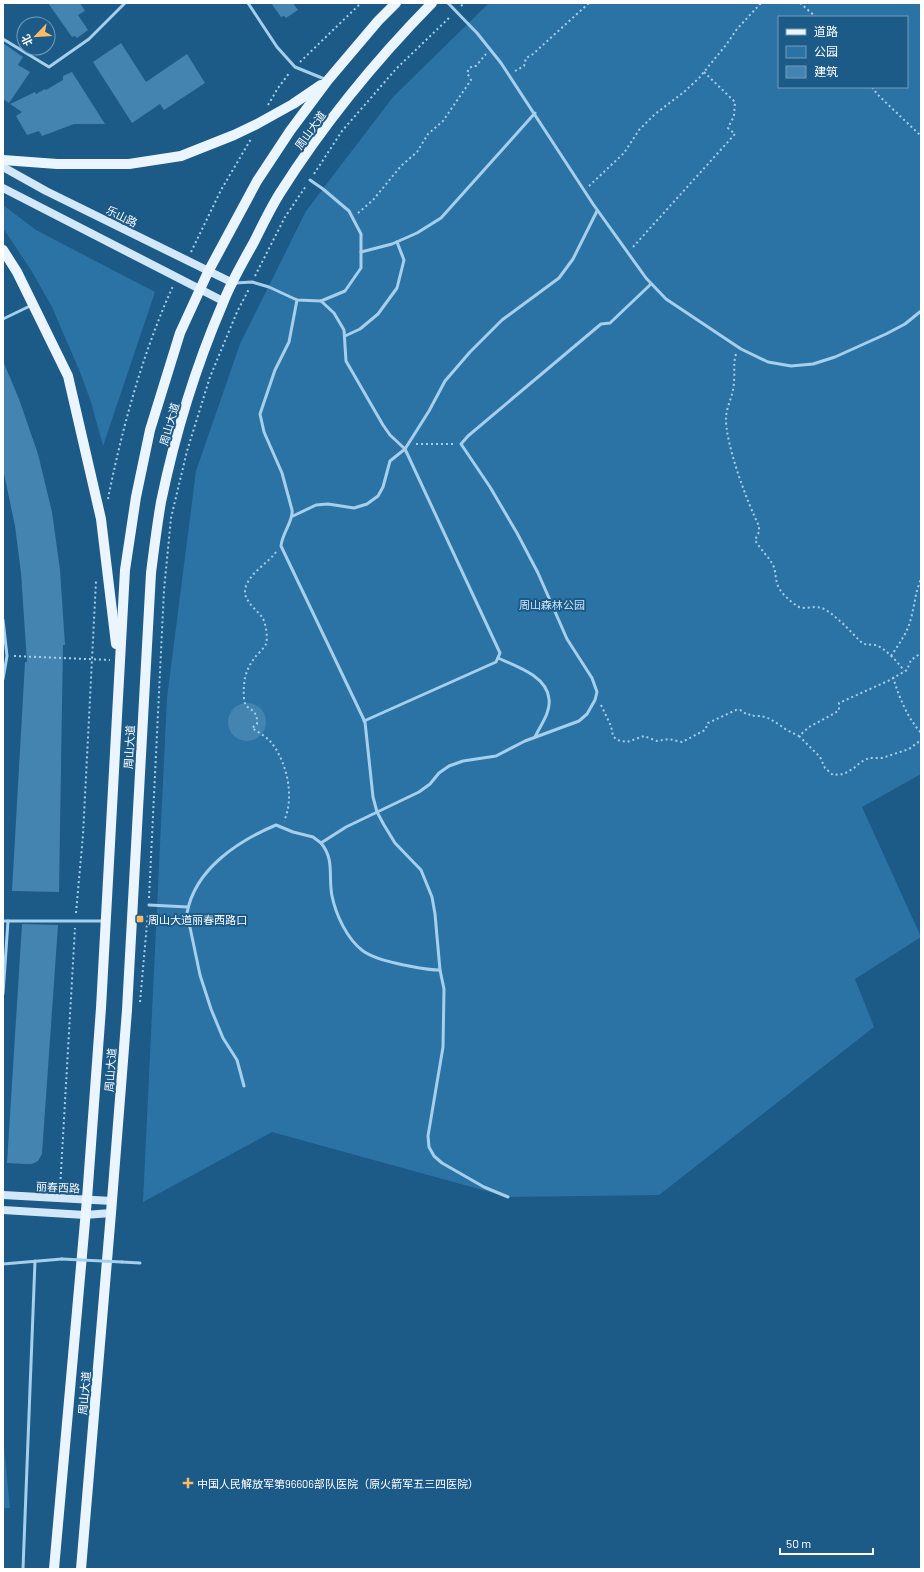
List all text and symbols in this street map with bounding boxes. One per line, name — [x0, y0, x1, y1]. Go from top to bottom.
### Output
north arrow — [16, 16, 56, 56]
legend — [778, 16, 908, 88]
text: 道路 — [814, 24, 838, 38]
text: 北 — [18, 33, 35, 48]
text: 公园 — [814, 44, 838, 58]
text: 建筑 — [814, 64, 838, 78]
street label: 周山大道 — [292, 108, 328, 152]
street label: 乐山路 — [104, 203, 140, 229]
street label: 周山大道 — [157, 401, 181, 447]
park label: 周山森林公园 — [519, 598, 585, 611]
street label: 周山大道 — [121, 725, 137, 769]
place label: 周山大道丽春西路口 — [148, 913, 247, 926]
marker: 周山大道丽春西路口 — [135, 914, 145, 924]
street label: 周山大道 — [102, 1048, 118, 1092]
street label: 丽春西路 — [36, 1179, 80, 1195]
street label: 周山大道 — [76, 1371, 92, 1415]
marker: 中国人民解放军第96606部队医院（原火箭军五三四医院） — [182, 1477, 194, 1489]
place label: 中国人民解放军第96606部队医院（原火箭军五三四医院） — [197, 1477, 479, 1490]
scale bar — [780, 1530, 873, 1556]
text: 50 m — [786, 1536, 811, 1550]

